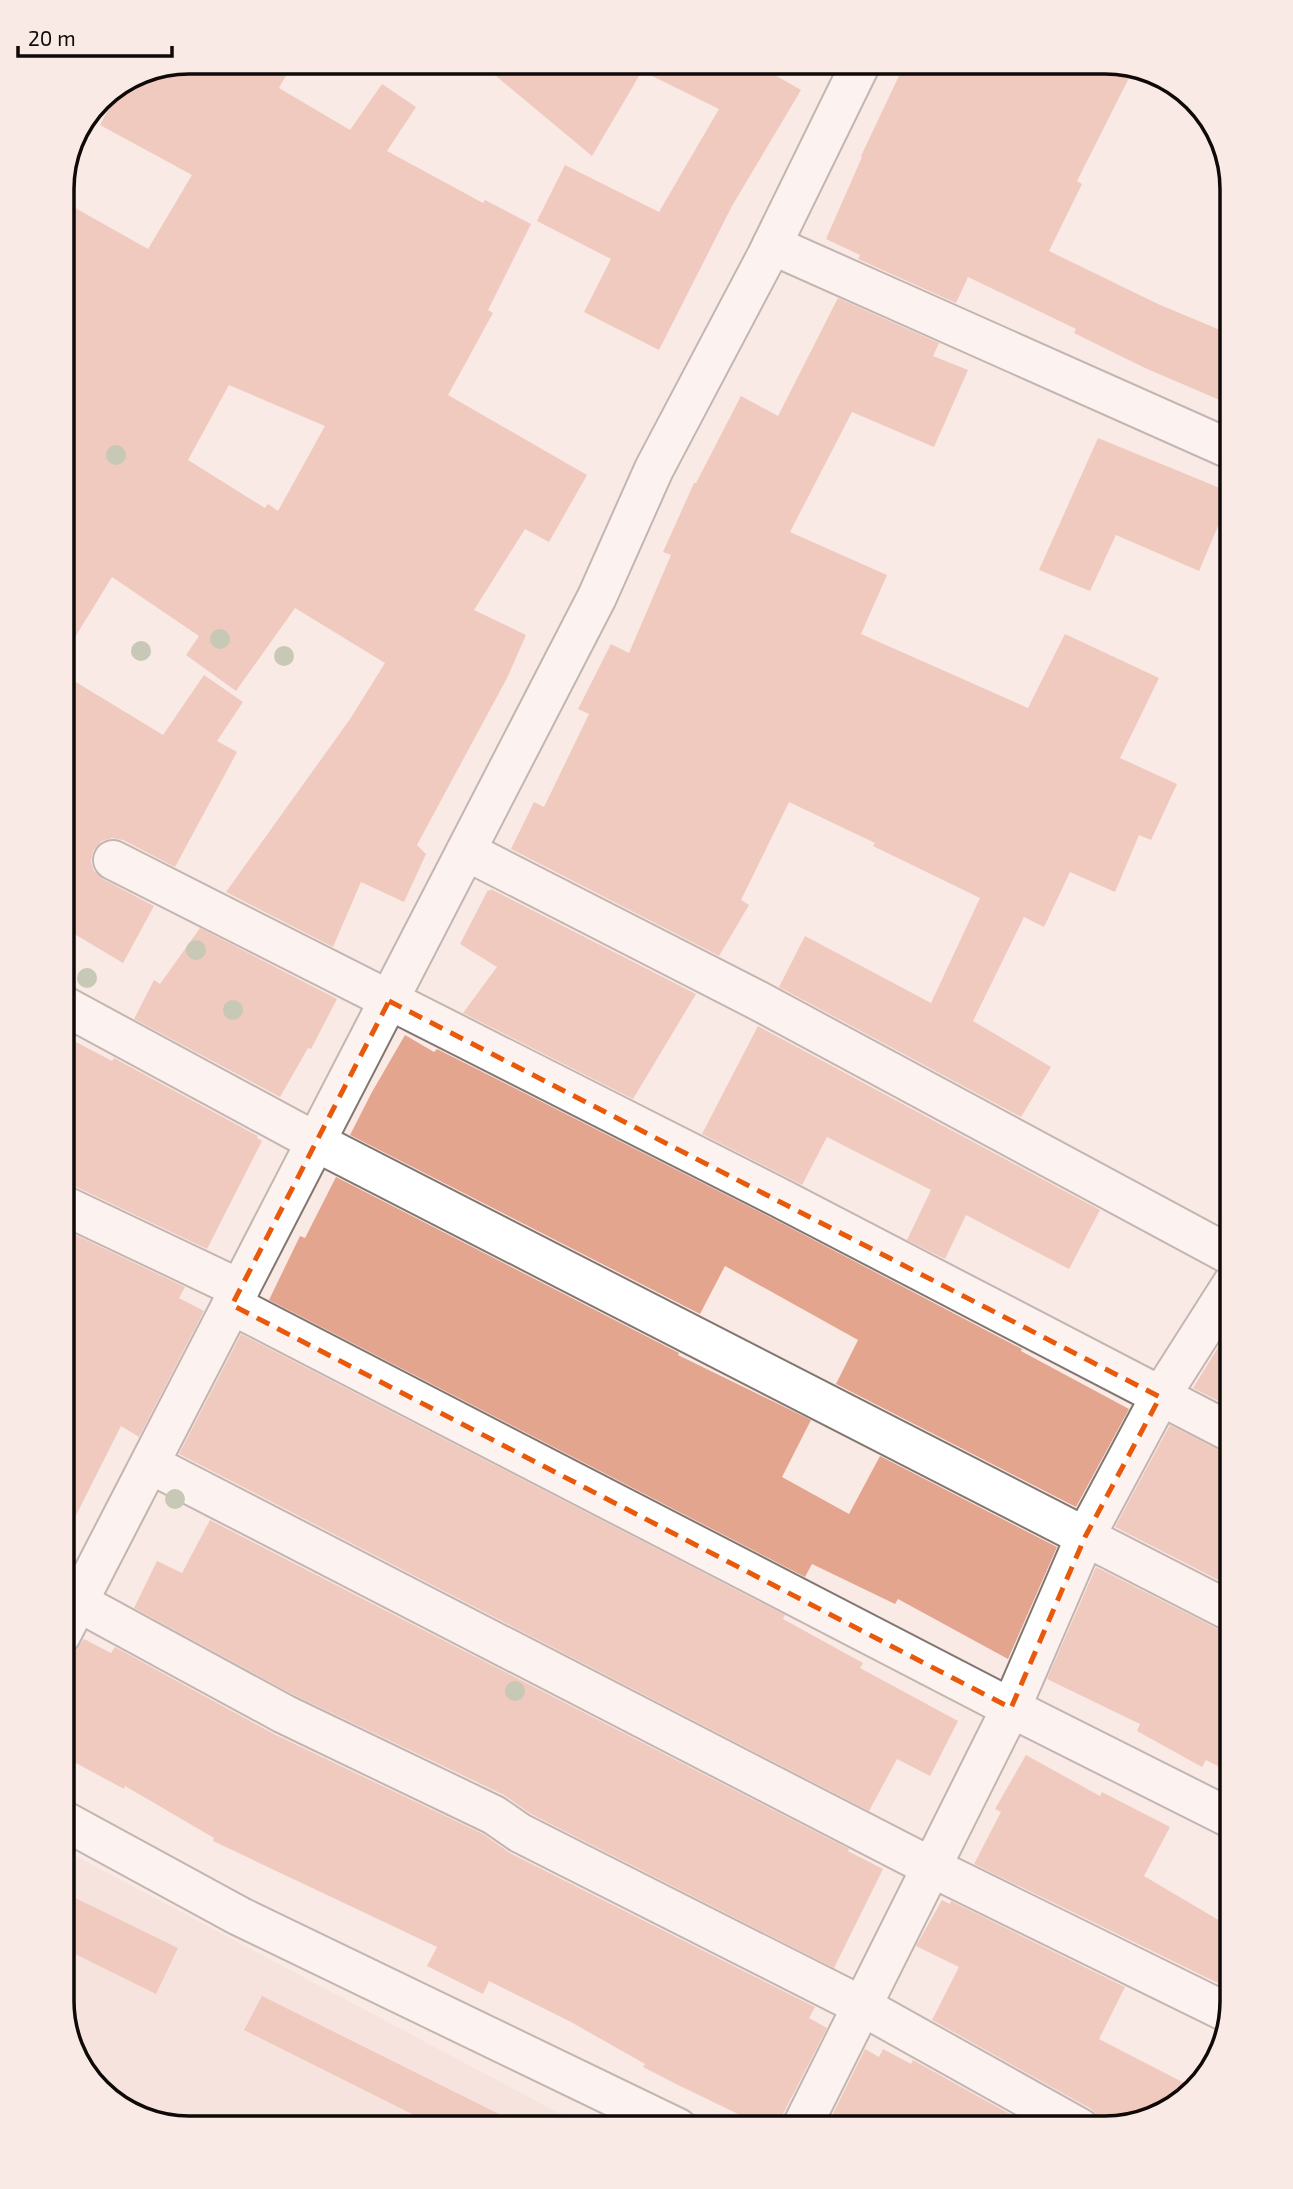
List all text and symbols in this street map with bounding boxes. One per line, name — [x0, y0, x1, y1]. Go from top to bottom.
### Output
scale bar — [18, 14, 172, 58]
text: 20 m — [28, 25, 76, 50]

